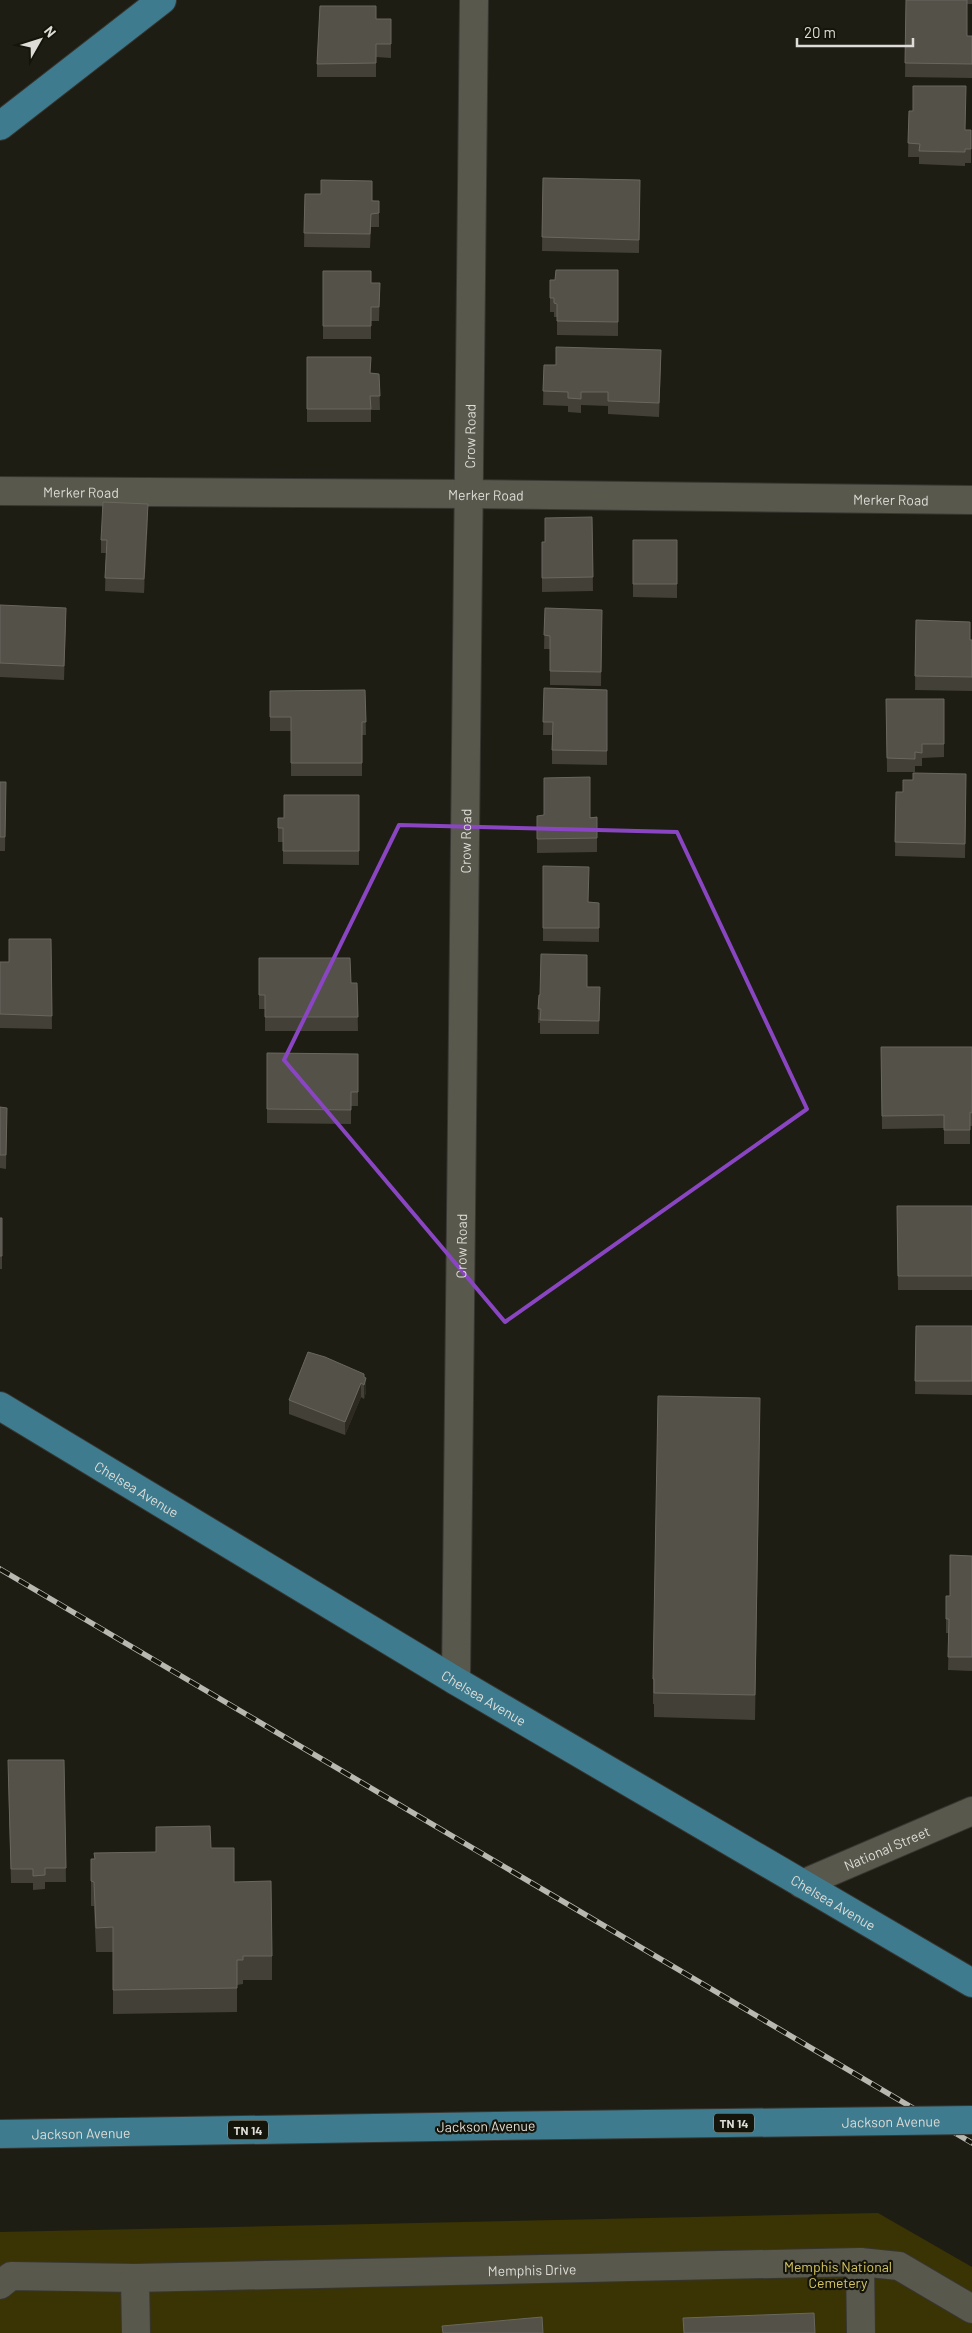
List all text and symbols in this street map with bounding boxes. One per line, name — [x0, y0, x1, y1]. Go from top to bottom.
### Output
north arrow — [15, 15, 65, 65]
scale bar — [797, 15, 913, 47]
text: N — [41, 23, 60, 40]
text: 20 m — [804, 23, 836, 41]
street label: Crow Road — [460, 404, 478, 469]
street label: Merker Road — [43, 483, 119, 500]
street label: Merker Road — [448, 485, 524, 503]
street label: Merker Road — [853, 490, 929, 508]
street label: Crow Road — [456, 809, 474, 874]
street label: Crow Road — [452, 1214, 470, 1279]
street label: Chelsea Avenue — [92, 1457, 182, 1521]
street label: Chelsea Avenue — [439, 1666, 529, 1729]
street label: National Street — [841, 1822, 932, 1874]
street label: Chelsea Avenue — [788, 1871, 879, 1933]
street label: Jackson Avenue — [841, 2112, 940, 2130]
road number: TN 14 — [714, 2114, 754, 2132]
street label: Jackson Avenue — [437, 2117, 535, 2135]
road number: TN 14 — [228, 2120, 268, 2140]
street label: Jackson Avenue — [31, 2123, 130, 2142]
park label: Memphis National Cemetery — [784, 2258, 892, 2291]
street label: Memphis Drive — [487, 2260, 576, 2279]

